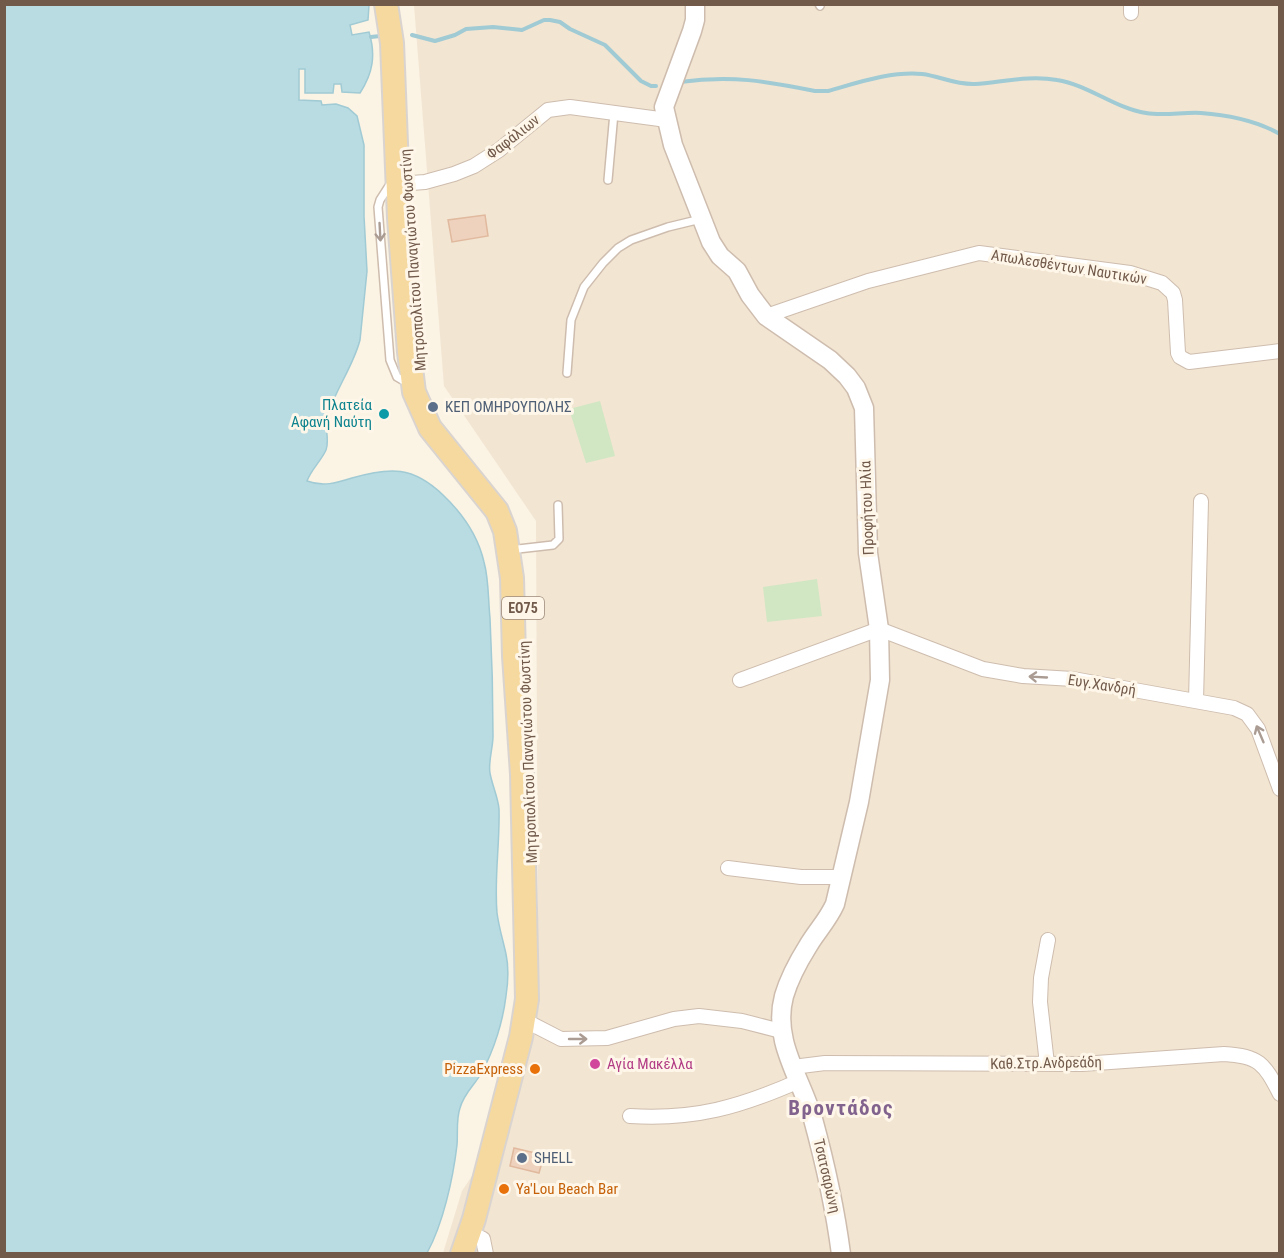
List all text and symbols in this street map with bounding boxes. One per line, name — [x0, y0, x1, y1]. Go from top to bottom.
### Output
street label: Φαφάλιων — [483, 110, 544, 163]
street label: Μητροπολίτου Παναγιώτου Φωστίνη — [396, 148, 430, 372]
one-way arrow — [374, 222, 385, 242]
street label: Απωλεσθέντων Ναυτικών — [990, 246, 1149, 288]
place label: Πλατεία Αφανή Ναύτη — [291, 396, 373, 431]
place label: ΚΕΠ ΟΜΗΡΟΥΠΟΛΗΣ — [445, 398, 572, 416]
marker: ΚΕΠ ΟΜΗΡΟΥΠΟΛΗΣ — [426, 400, 440, 414]
marker: Πλατεία Αφανή Ναύτη — [377, 407, 391, 421]
street label: Προφήτου Ηλία — [856, 460, 878, 556]
road number: ΕΟ75 — [502, 597, 544, 619]
street label: Μητροπολίτου Παναγιώτου Φωστίνη — [515, 640, 541, 864]
one-way arrow — [1029, 671, 1049, 682]
street label: Ευγ.Χανδρή — [1067, 671, 1137, 699]
one-way arrow — [1254, 725, 1265, 743]
one-way arrow — [567, 1033, 587, 1045]
street label: Καθ.Στρ.Ανδρεάδη — [990, 1053, 1102, 1073]
place label: Αγία Μακέλλα — [607, 1055, 693, 1073]
marker: Αγία Μακέλλα — [588, 1057, 602, 1071]
place label: PizzaExpress — [444, 1060, 523, 1078]
marker: PizzaExpress — [528, 1062, 542, 1076]
district label: Βροντάδος — [788, 1096, 894, 1120]
street label: Τσατσαρώνη — [810, 1137, 844, 1215]
place label: SHELL — [534, 1149, 573, 1167]
marker: SHELL — [515, 1151, 529, 1165]
place label: Ya'Lou Beach Bar — [516, 1180, 618, 1198]
marker: Ya'Lou Beach Bar — [497, 1182, 511, 1196]

